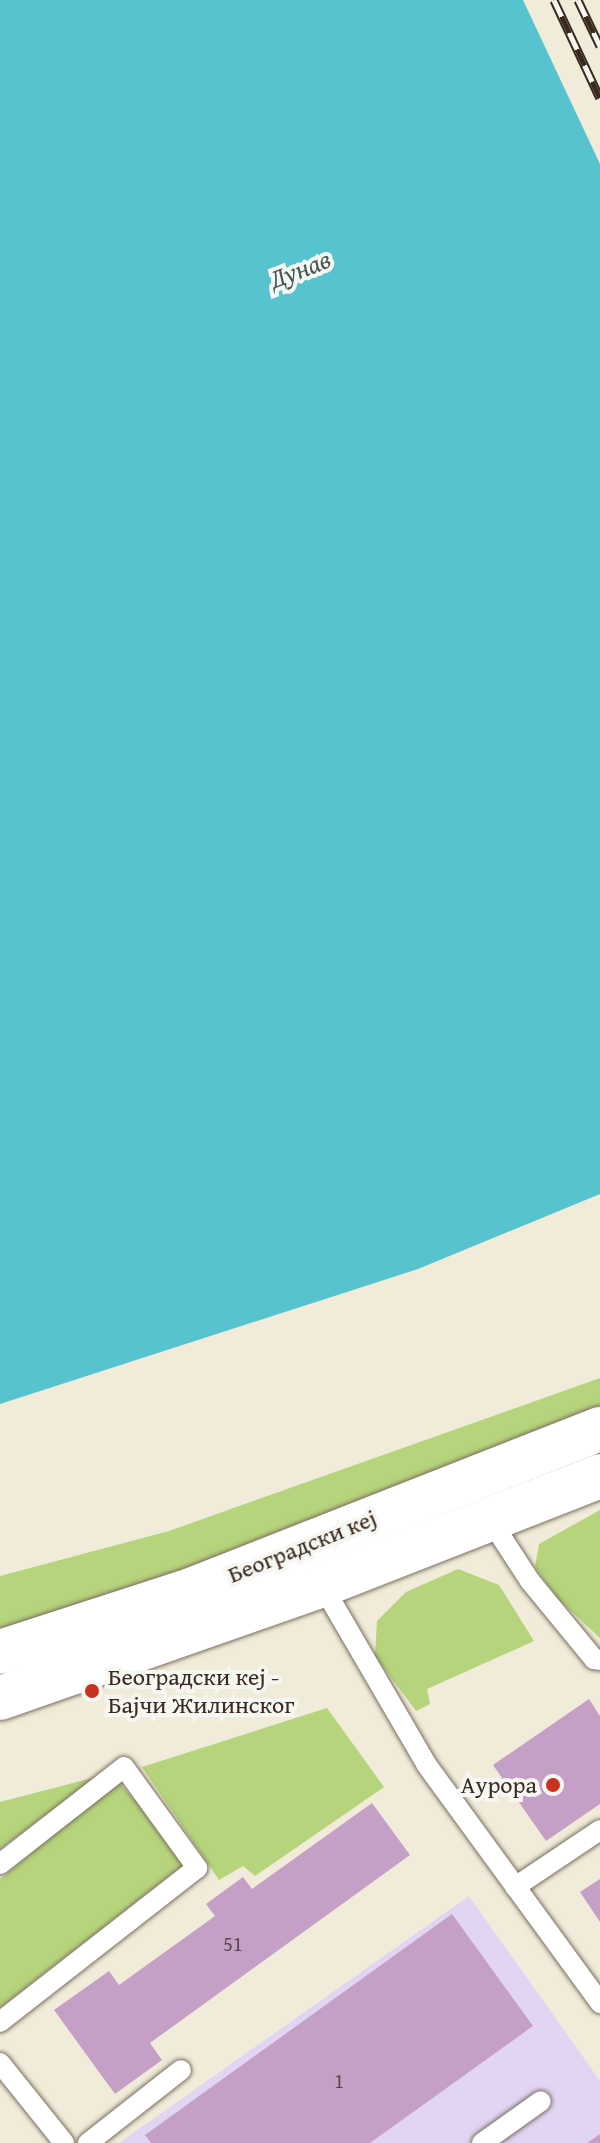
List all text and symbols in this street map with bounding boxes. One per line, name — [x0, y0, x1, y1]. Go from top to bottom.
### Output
water label: Дунав — [265, 243, 335, 295]
street label: Београдски кеј — [223, 1503, 381, 1589]
place label: Београдски кеј - Бајчи Жилинског — [108, 1663, 294, 1719]
marker: Београдски кеј - Бајчи Жилинског — [83, 1682, 101, 1700]
place label: Аурора — [461, 1771, 537, 1799]
marker: Аурора — [544, 1776, 562, 1794]
house number: 51 — [223, 1931, 243, 1955]
house number: 1 — [334, 2068, 344, 2092]

